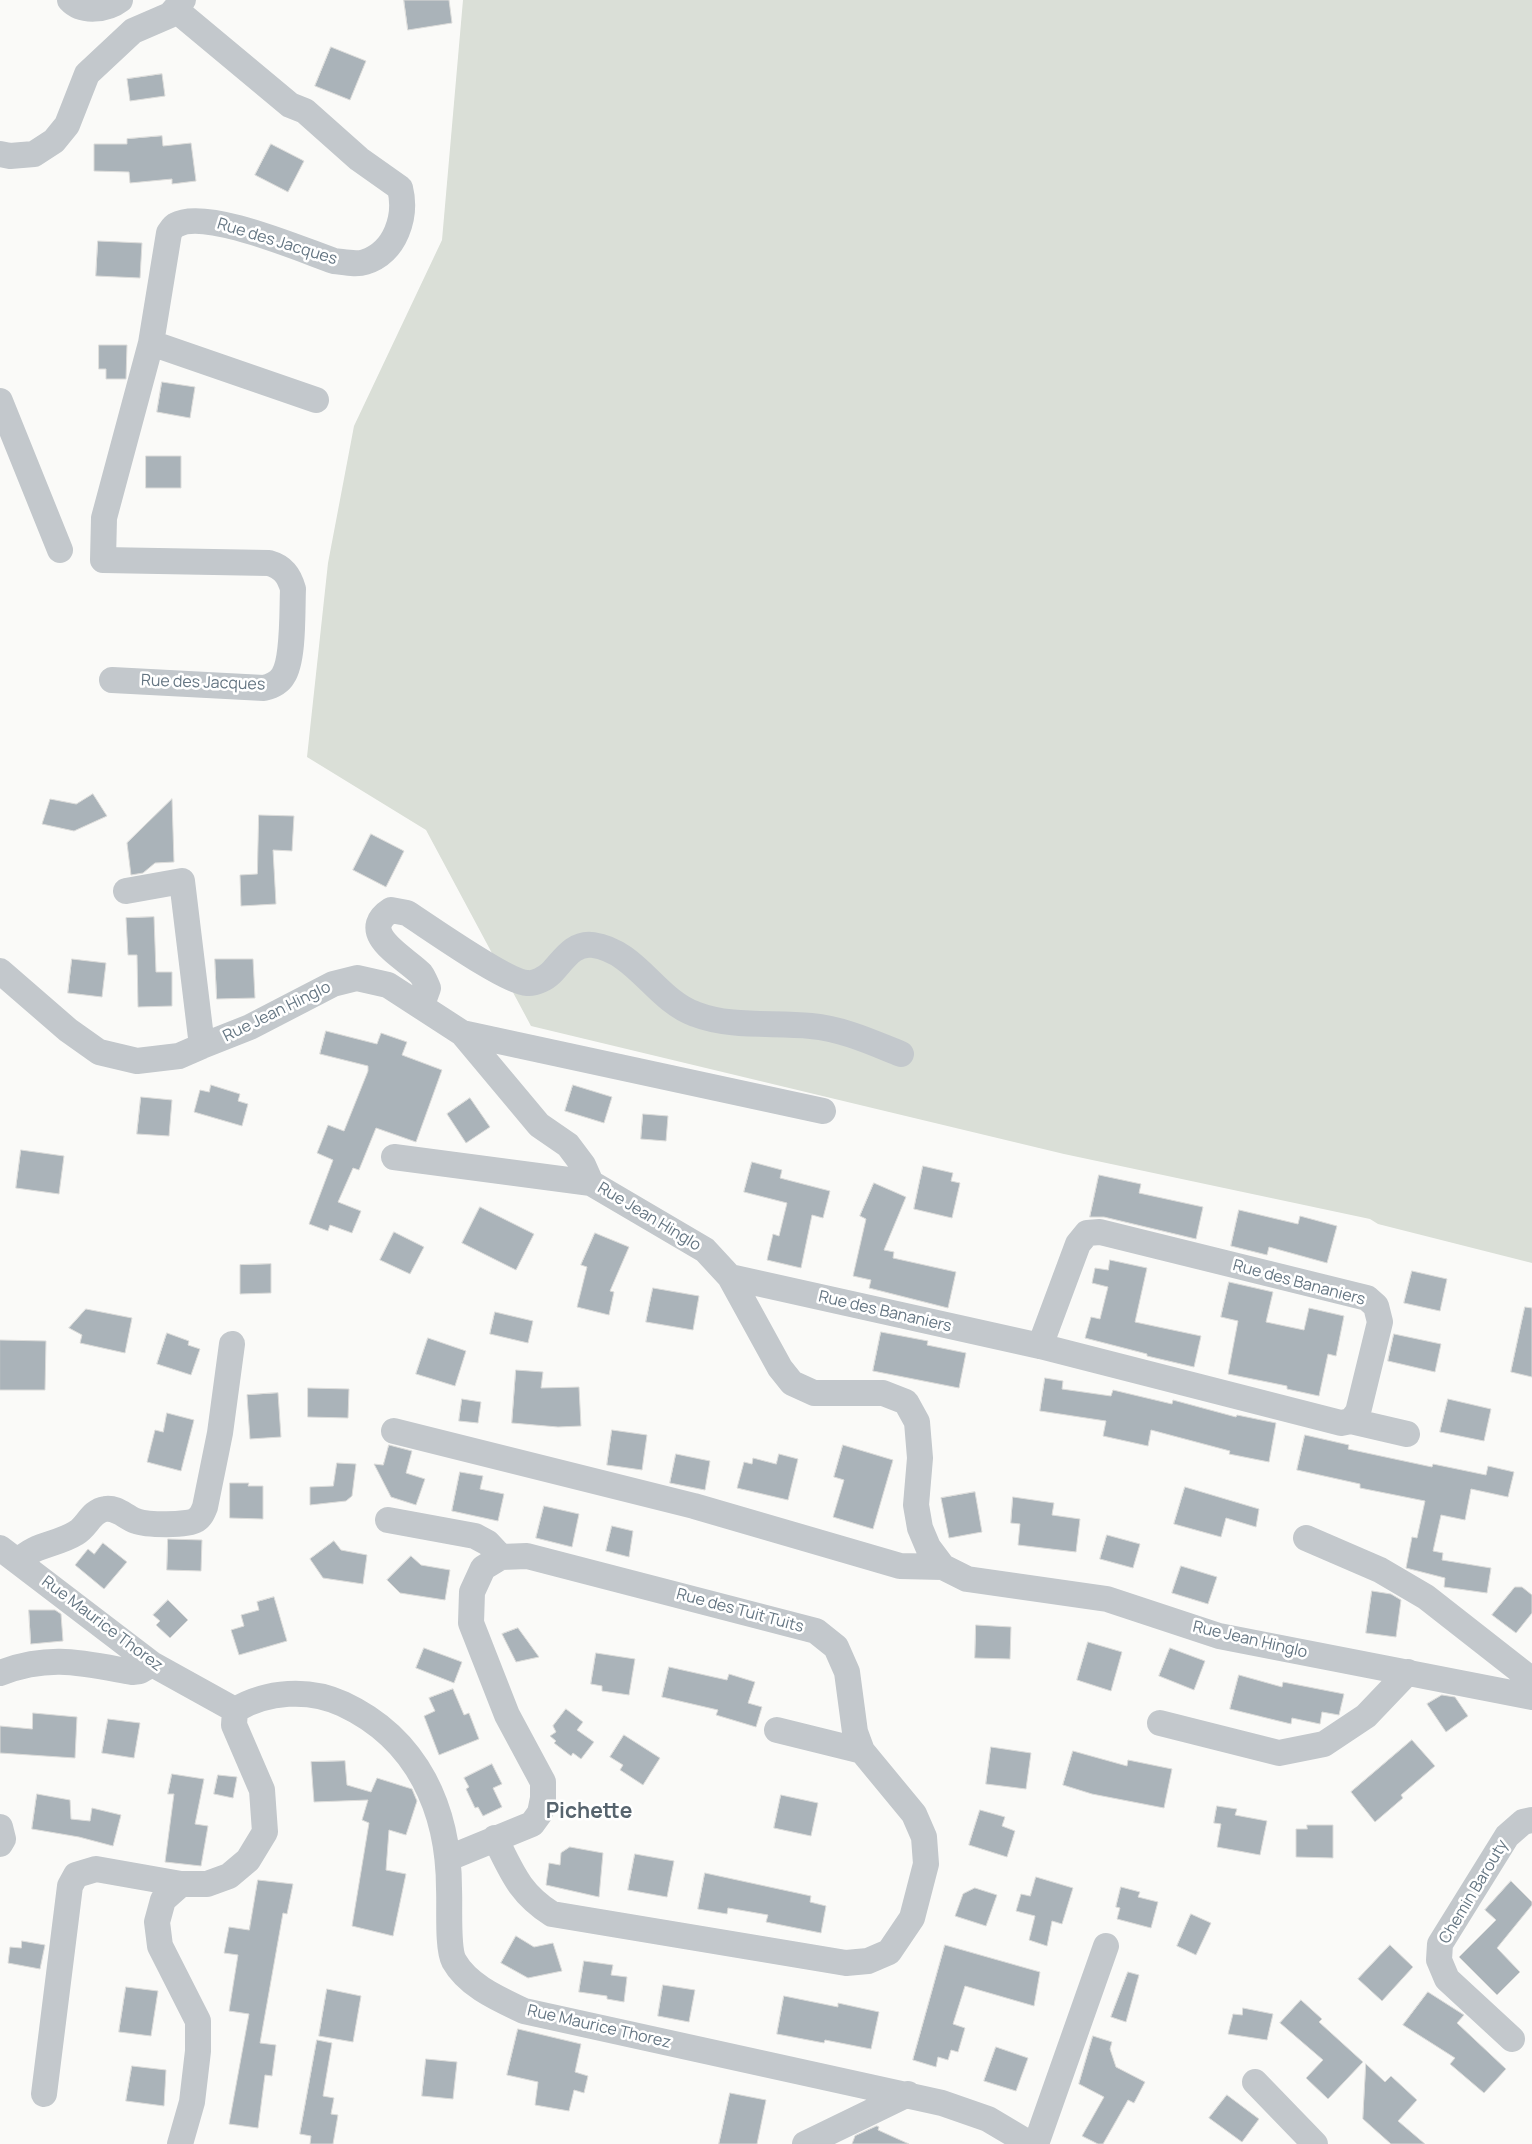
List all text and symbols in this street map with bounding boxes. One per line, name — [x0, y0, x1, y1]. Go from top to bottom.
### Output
street label: Rue des Jacques — [215, 215, 339, 269]
street label: Rue des Jacques — [140, 671, 266, 695]
street label: Rue Jean Hinglo — [220, 978, 334, 1046]
street label: Rue Jean Hinglo — [594, 1179, 704, 1255]
street label: Rue des Bananiers — [1231, 1256, 1367, 1310]
street label: Rue des Bananiers — [817, 1287, 953, 1337]
street label: Rue Maurice Thorez — [38, 1572, 166, 1676]
street label: Rue des Tuit Tuits — [674, 1585, 806, 1637]
street label: Rue Jean Hinglo — [1191, 1617, 1309, 1663]
district label: Pichette — [546, 1799, 632, 1825]
street label: Chemin Barouty — [1435, 1837, 1513, 1947]
street label: Rue Maurice Thorez — [525, 2001, 673, 2053]

